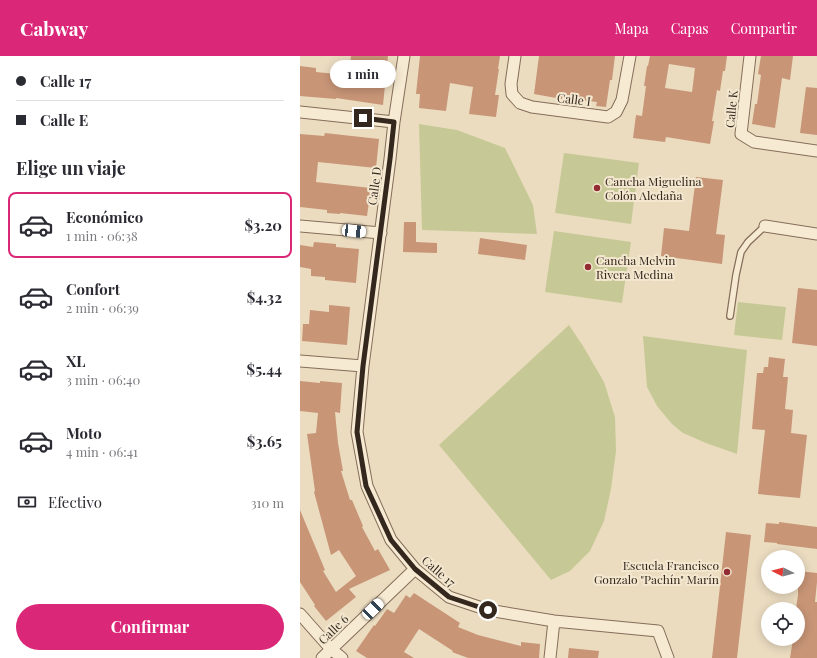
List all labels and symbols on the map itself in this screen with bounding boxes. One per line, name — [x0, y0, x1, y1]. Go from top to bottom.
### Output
callout: 1 min — [330, 60, 396, 88]
street label: Calle I — [556, 89, 592, 109]
street label: Calle K — [721, 89, 741, 129]
route end — [354, 109, 372, 127]
street label: Calle D — [364, 165, 384, 206]
place label: Cancha Miguelina Colón Aledaña — [605, 173, 702, 203]
marker: Cancha Miguelina Colón Aledaña — [592, 183, 602, 193]
car — [341, 224, 367, 238]
place label: Cancha Melvin Rivera Medina — [596, 252, 675, 282]
marker: Cancha Melvin Rivera Medina — [583, 262, 593, 272]
north arrow — [761, 550, 805, 594]
street label: Calle 17 — [419, 552, 459, 590]
place label: Escuela Francisco Gonzalo "Pachín" Marín — [594, 557, 719, 587]
marker: Escuela Francisco Gonzalo "Pachín" Marín — [722, 567, 732, 577]
car — [360, 596, 386, 622]
route start — [479, 601, 497, 619]
street label: Calle 6 — [314, 611, 352, 647]

